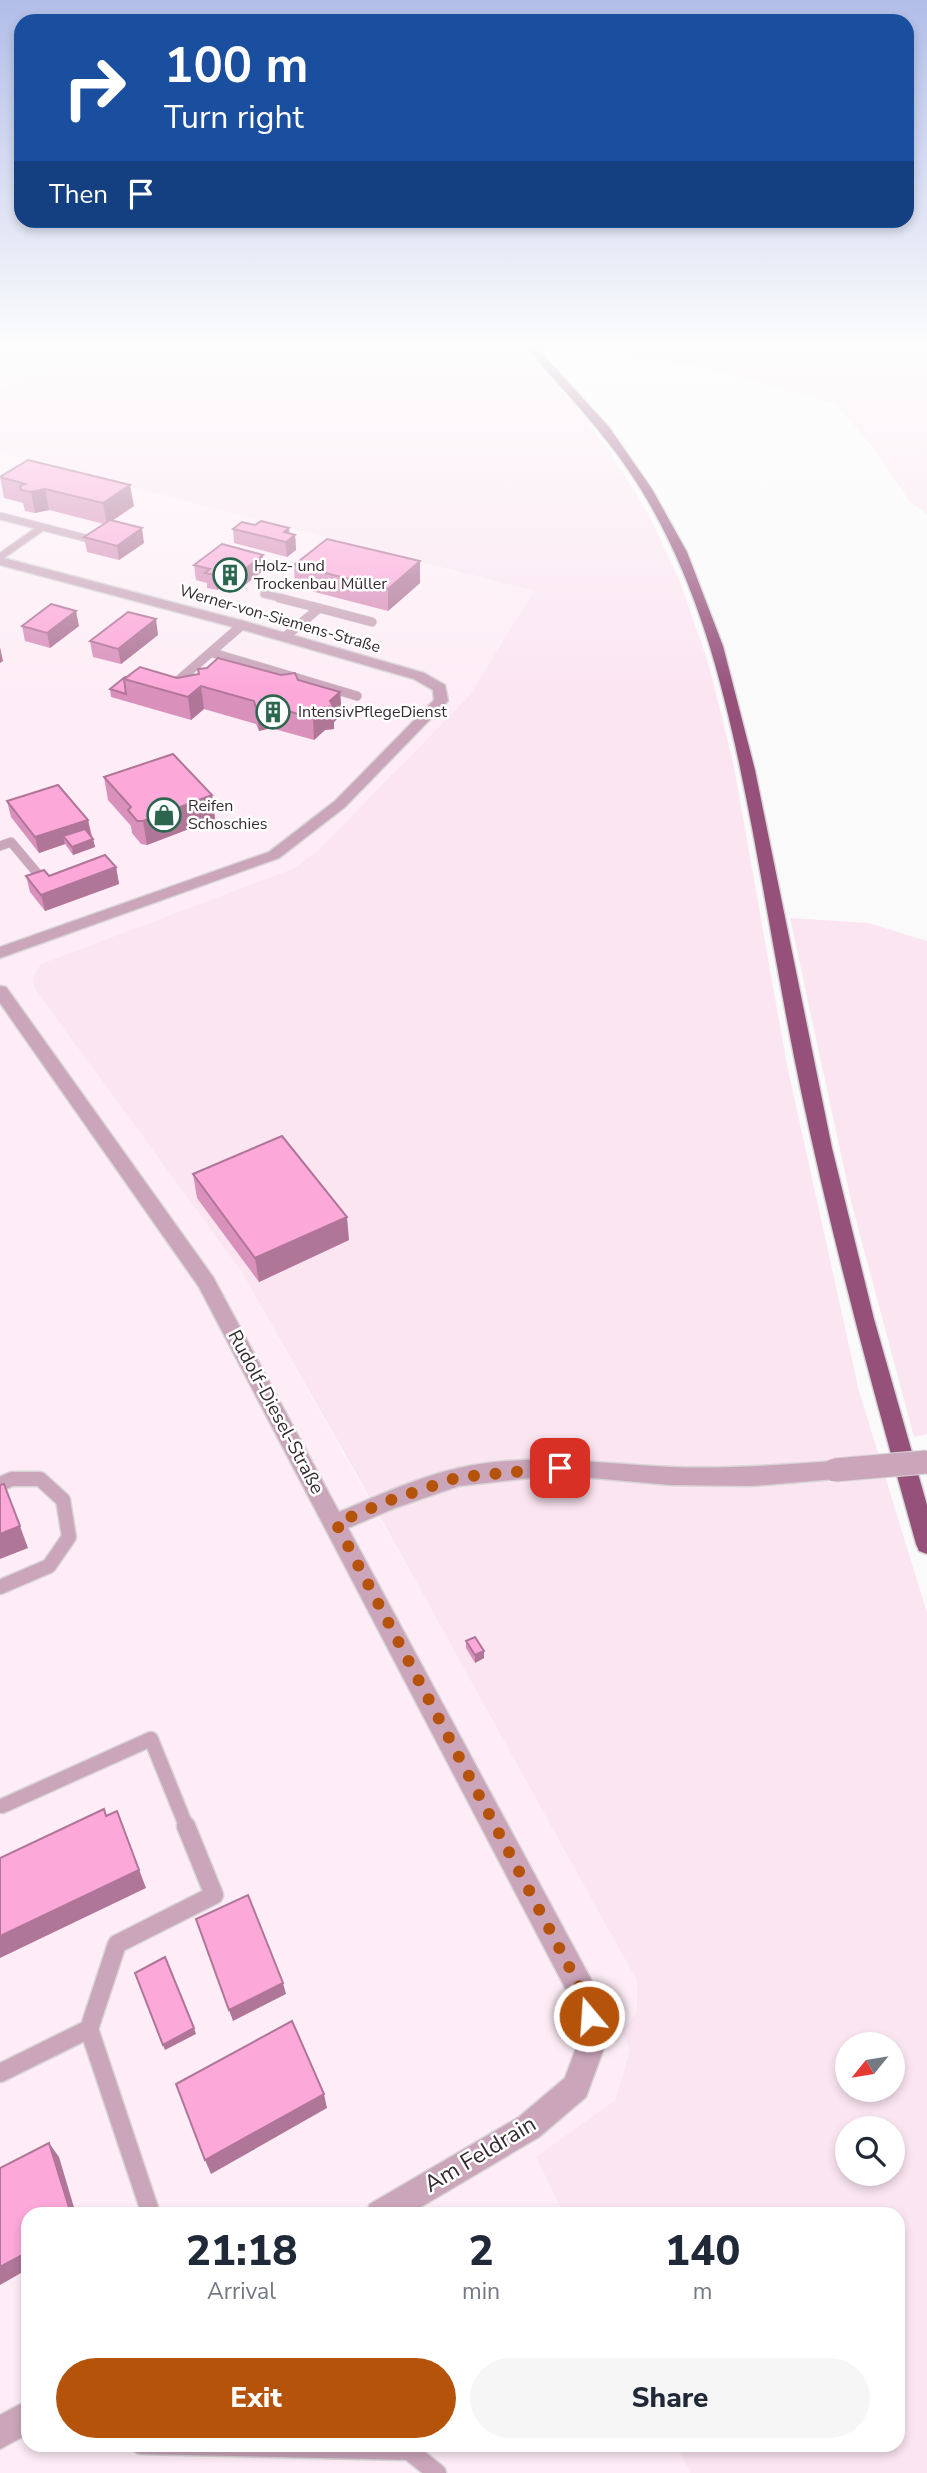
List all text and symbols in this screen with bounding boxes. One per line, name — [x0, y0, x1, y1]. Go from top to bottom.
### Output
text: 100 m — [164, 32, 308, 99]
icon: right — [49, 42, 140, 133]
text: Turn right — [164, 96, 304, 139]
icon: arrive — [122, 175, 160, 213]
text: Then — [49, 177, 108, 212]
place label: Holz- und Trockenbau Müller — [254, 555, 387, 595]
building icon: Holz- und Trockenbau Müller — [211, 556, 249, 594]
street label: Werner-von-Siemens-Straße — [177, 580, 383, 658]
building icon: IntensivPflegeDienst — [254, 693, 292, 731]
place label: IntensivPflegeDienst — [298, 701, 447, 723]
place label: Reifen Schoschies — [188, 795, 267, 835]
shop icon: Reifen Schoschies — [145, 796, 183, 834]
street label: Rudolf-Diesel-Straße — [222, 1325, 330, 1499]
pin — [530, 1438, 590, 1498]
icon: arrive — [541, 1449, 579, 1487]
position arrow — [552, 1979, 626, 2053]
north arrow — [835, 2032, 905, 2102]
map controls — [835, 2032, 905, 2186]
street label: Am Feldrain — [418, 2108, 542, 2200]
button: search — [835, 2116, 905, 2186]
text: 21:18 — [186, 2223, 297, 2280]
text: 2 — [468, 2223, 494, 2280]
text: 140 — [665, 2223, 740, 2280]
text: Arrival — [207, 2276, 276, 2307]
text: min — [462, 2276, 500, 2307]
text: m — [693, 2276, 712, 2307]
button: Exit — [56, 2358, 456, 2438]
button: Share — [470, 2358, 870, 2438]

